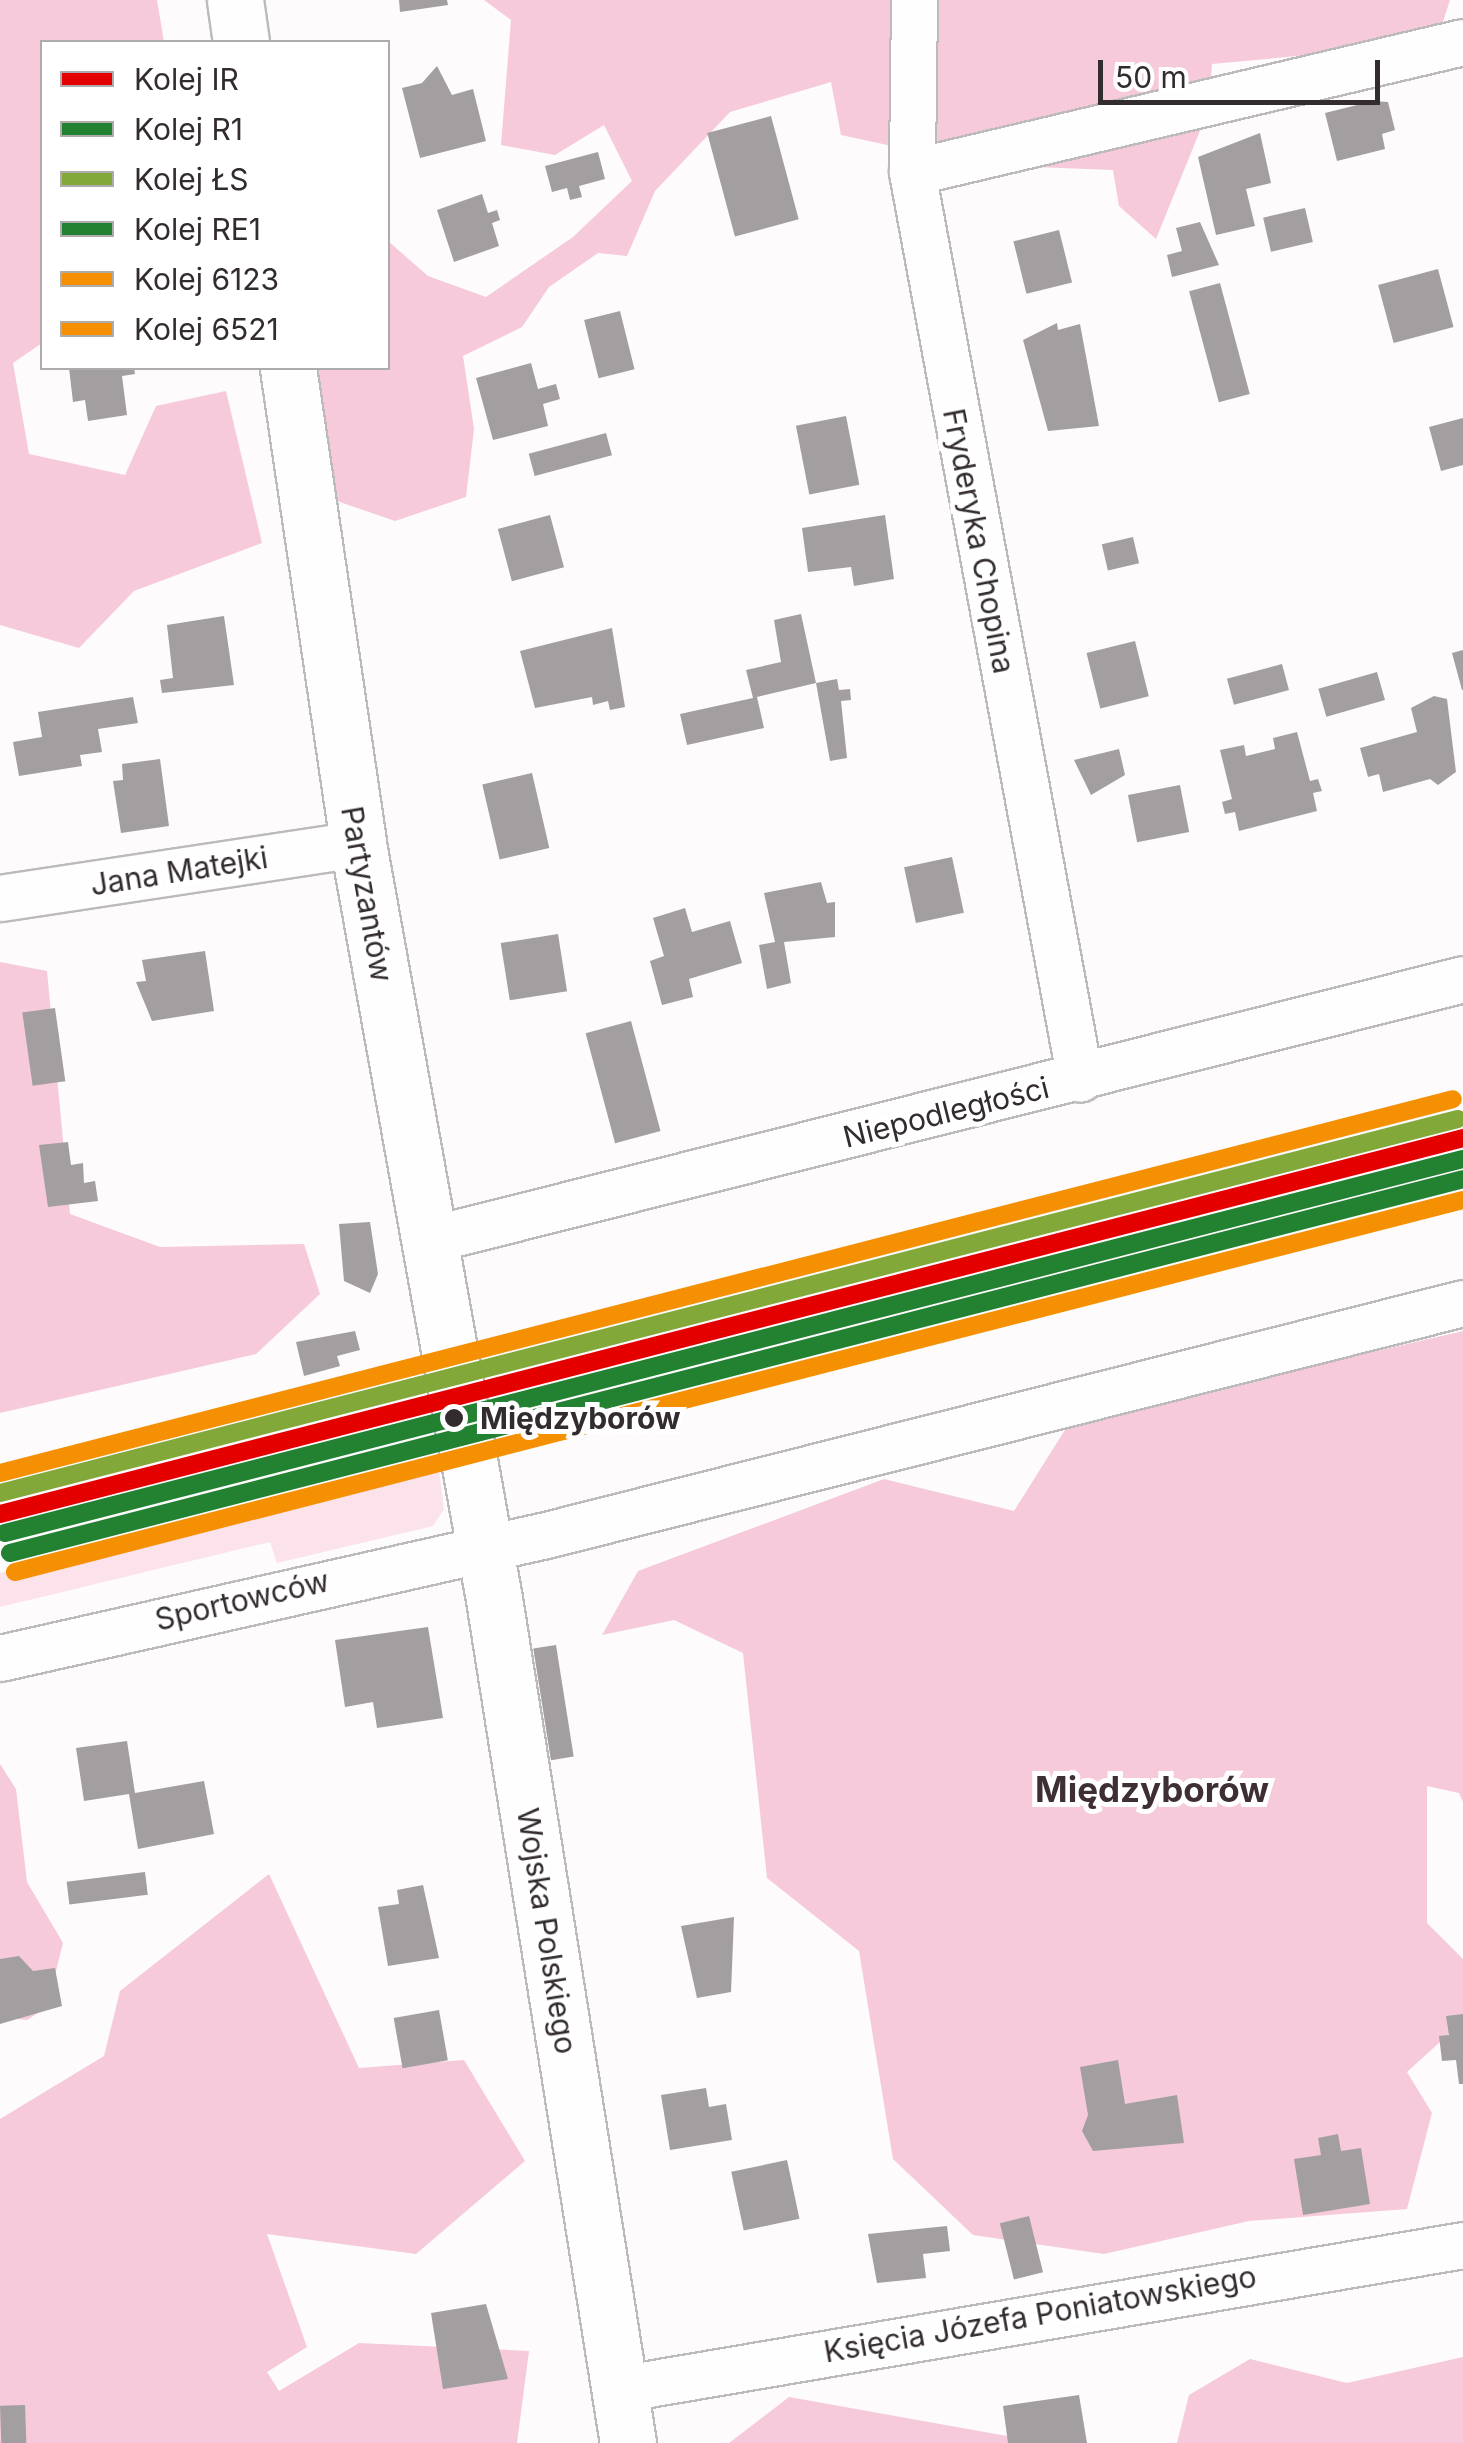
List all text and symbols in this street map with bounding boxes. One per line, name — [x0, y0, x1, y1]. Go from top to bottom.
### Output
legend — [40, 40, 390, 370]
scale bar — [1103, 40, 1386, 102]
text: 50 m — [1115, 59, 1187, 95]
text: Kolej IR — [134, 61, 239, 97]
text: Kolej R1 — [134, 111, 243, 147]
text: Kolej ŁS — [134, 161, 249, 197]
text: Kolej RE1 — [134, 211, 261, 247]
text: Kolej 6123 — [134, 261, 279, 297]
text: Kolej 6521 — [134, 311, 279, 347]
street label: Fryderyka Chopina — [936, 405, 1022, 677]
street label: Partyzantów — [334, 803, 400, 985]
street label: Jana Matejki — [88, 839, 270, 903]
street label: Niepodległości — [839, 1069, 1053, 1155]
place label: Międzyborów — [480, 1400, 680, 1436]
marker: Międzyborów — [437, 1401, 471, 1435]
street label: Sportowców — [151, 1562, 333, 1638]
district label: Międzyborów — [1035, 1768, 1269, 1810]
street label: Wojska Polskiego — [510, 1805, 584, 2057]
street label: Księcia Józefa Poniatowskiego — [821, 2258, 1259, 2370]

